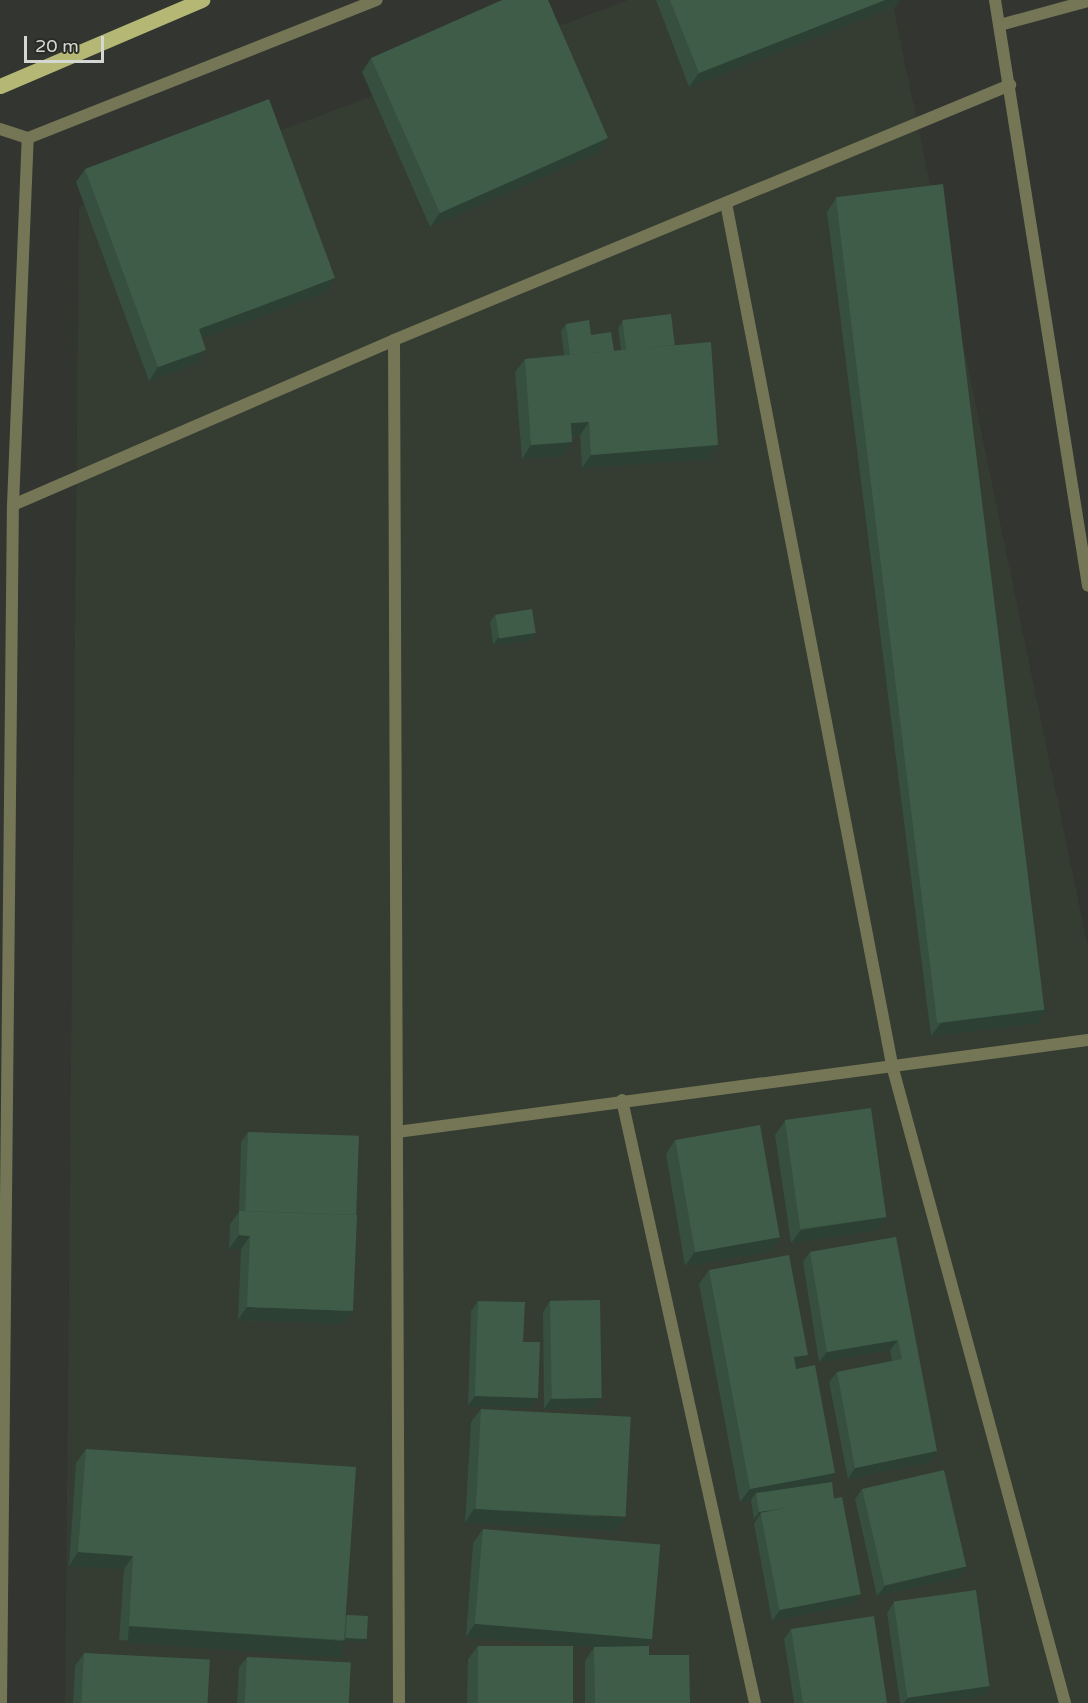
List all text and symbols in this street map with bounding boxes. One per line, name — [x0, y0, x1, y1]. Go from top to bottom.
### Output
scale bar — [27, 24, 106, 62]
text: 20 m — [35, 35, 79, 57]

